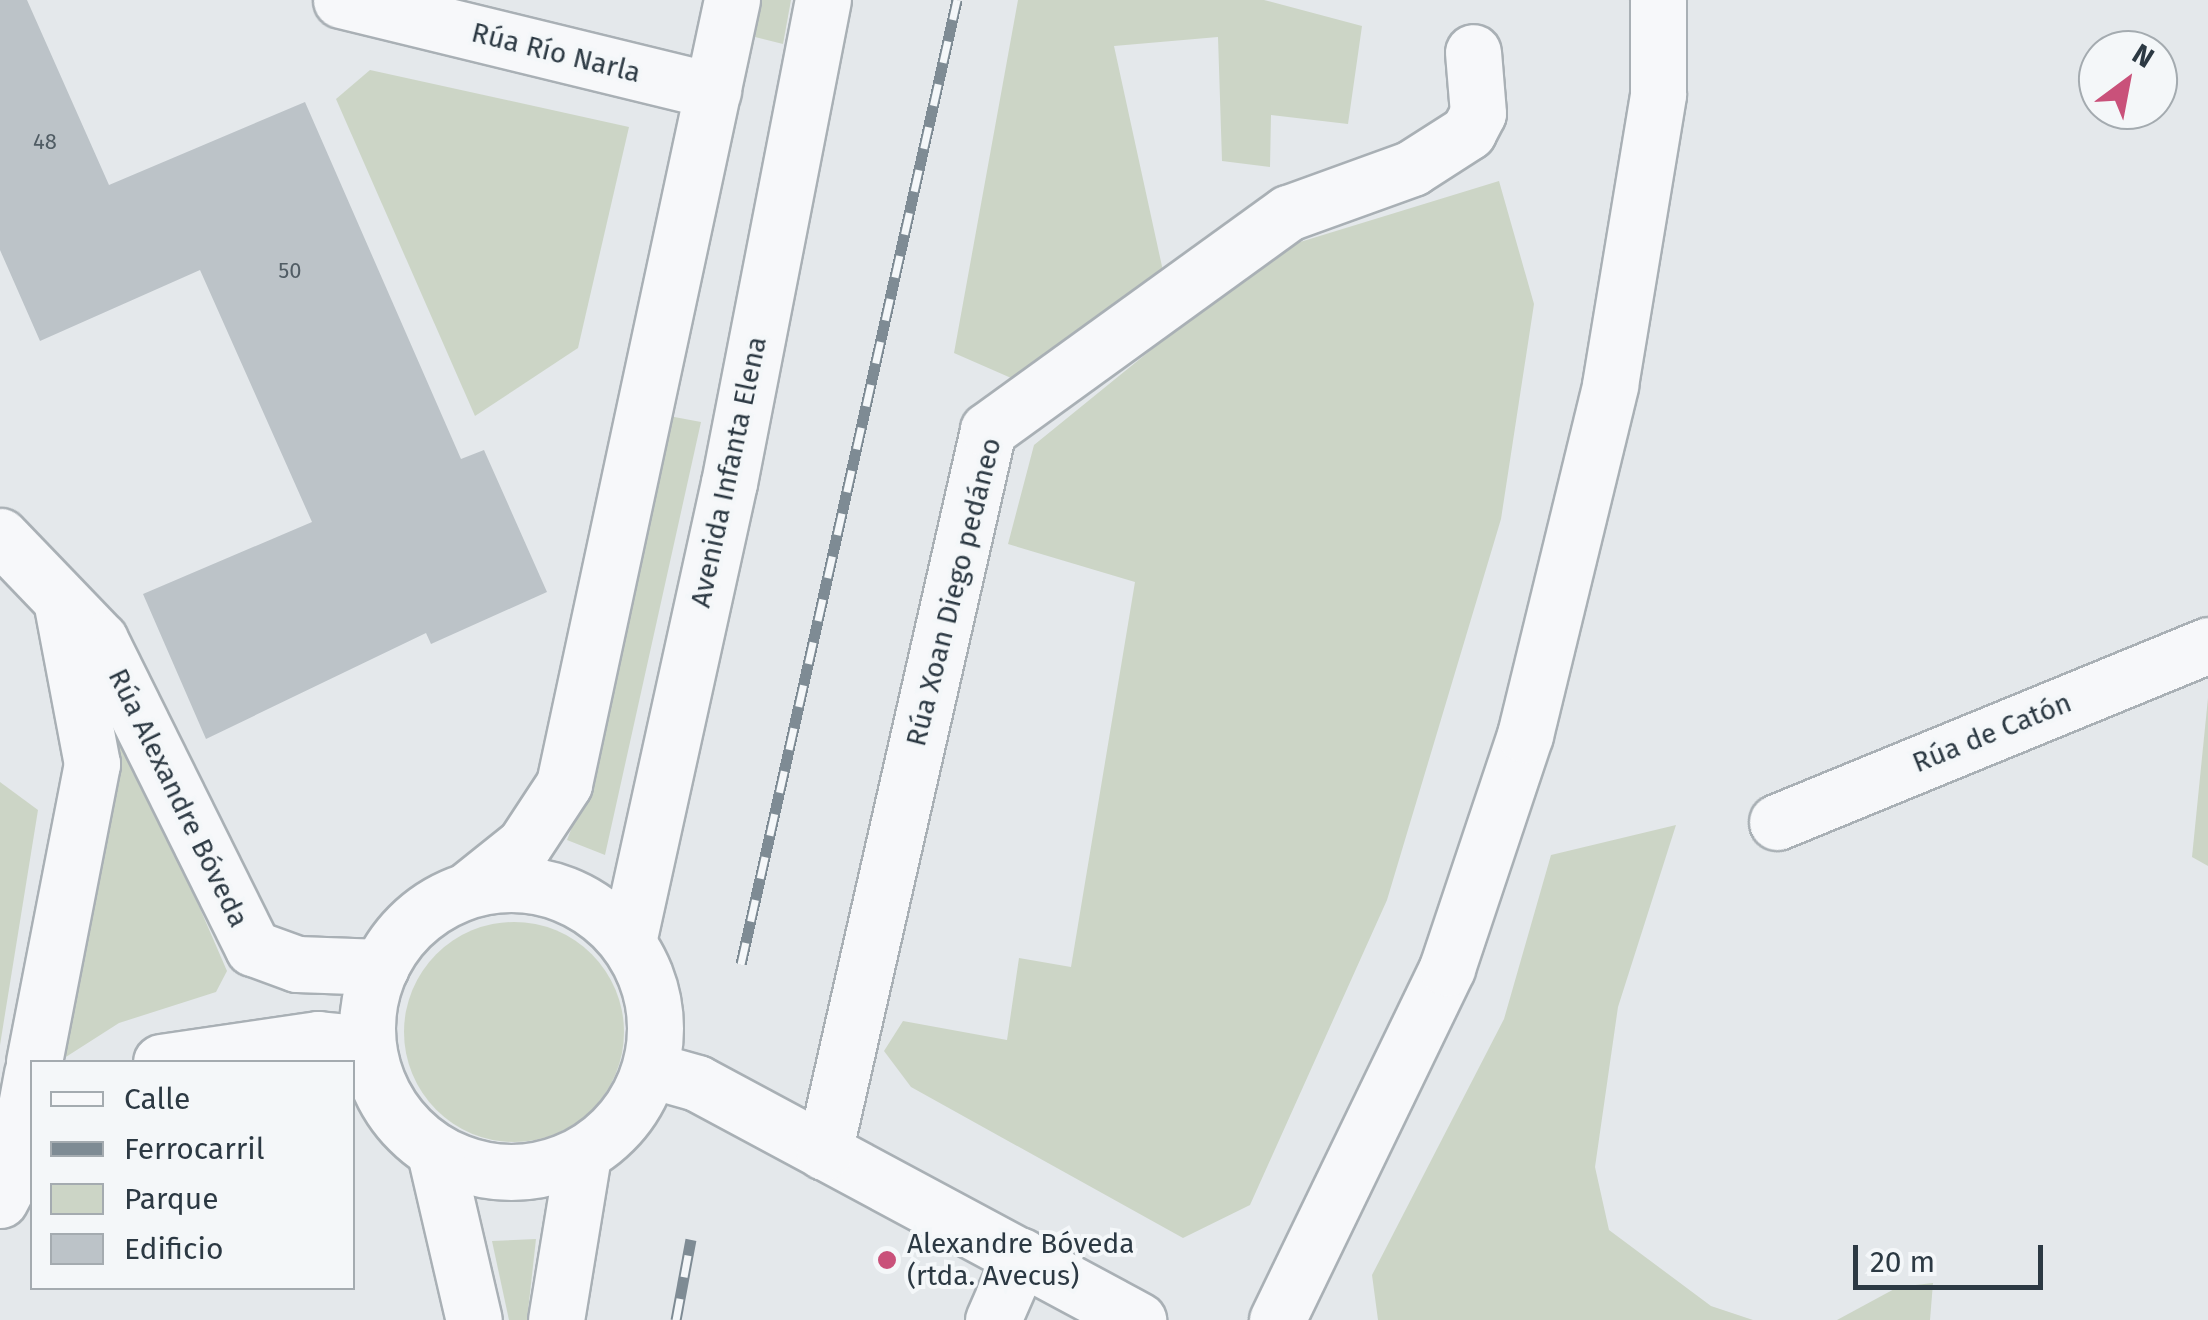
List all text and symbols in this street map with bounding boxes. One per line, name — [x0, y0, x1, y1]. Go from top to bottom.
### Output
street label: Rúa Río Narla — [468, 16, 644, 90]
north arrow — [2078, 30, 2178, 130]
text: N — [2126, 37, 2160, 75]
house number: 48 — [33, 129, 57, 155]
house number: 50 — [278, 258, 302, 284]
street label: Avenida Infanta Elena — [684, 333, 774, 611]
street label: Rúa Xoan Diego pedáneo — [899, 434, 1009, 750]
street label: Rúa Alexandre Bóveda — [101, 663, 255, 933]
street label: Rúa de Catón — [1908, 686, 2076, 780]
legend — [30, 1060, 355, 1290]
text: Calle — [124, 1081, 190, 1117]
text: Ferrocarril — [124, 1131, 265, 1167]
text: Parque — [124, 1181, 219, 1217]
scale bar — [1858, 1225, 2048, 1287]
place label: Alexandre Bóveda (rtda. Avecus) — [907, 1227, 1134, 1293]
text: Edificio — [124, 1231, 223, 1267]
text: 20 m — [1870, 1244, 1935, 1280]
marker: Alexandre Bóveda (rtda. Avecus) — [876, 1249, 898, 1271]

